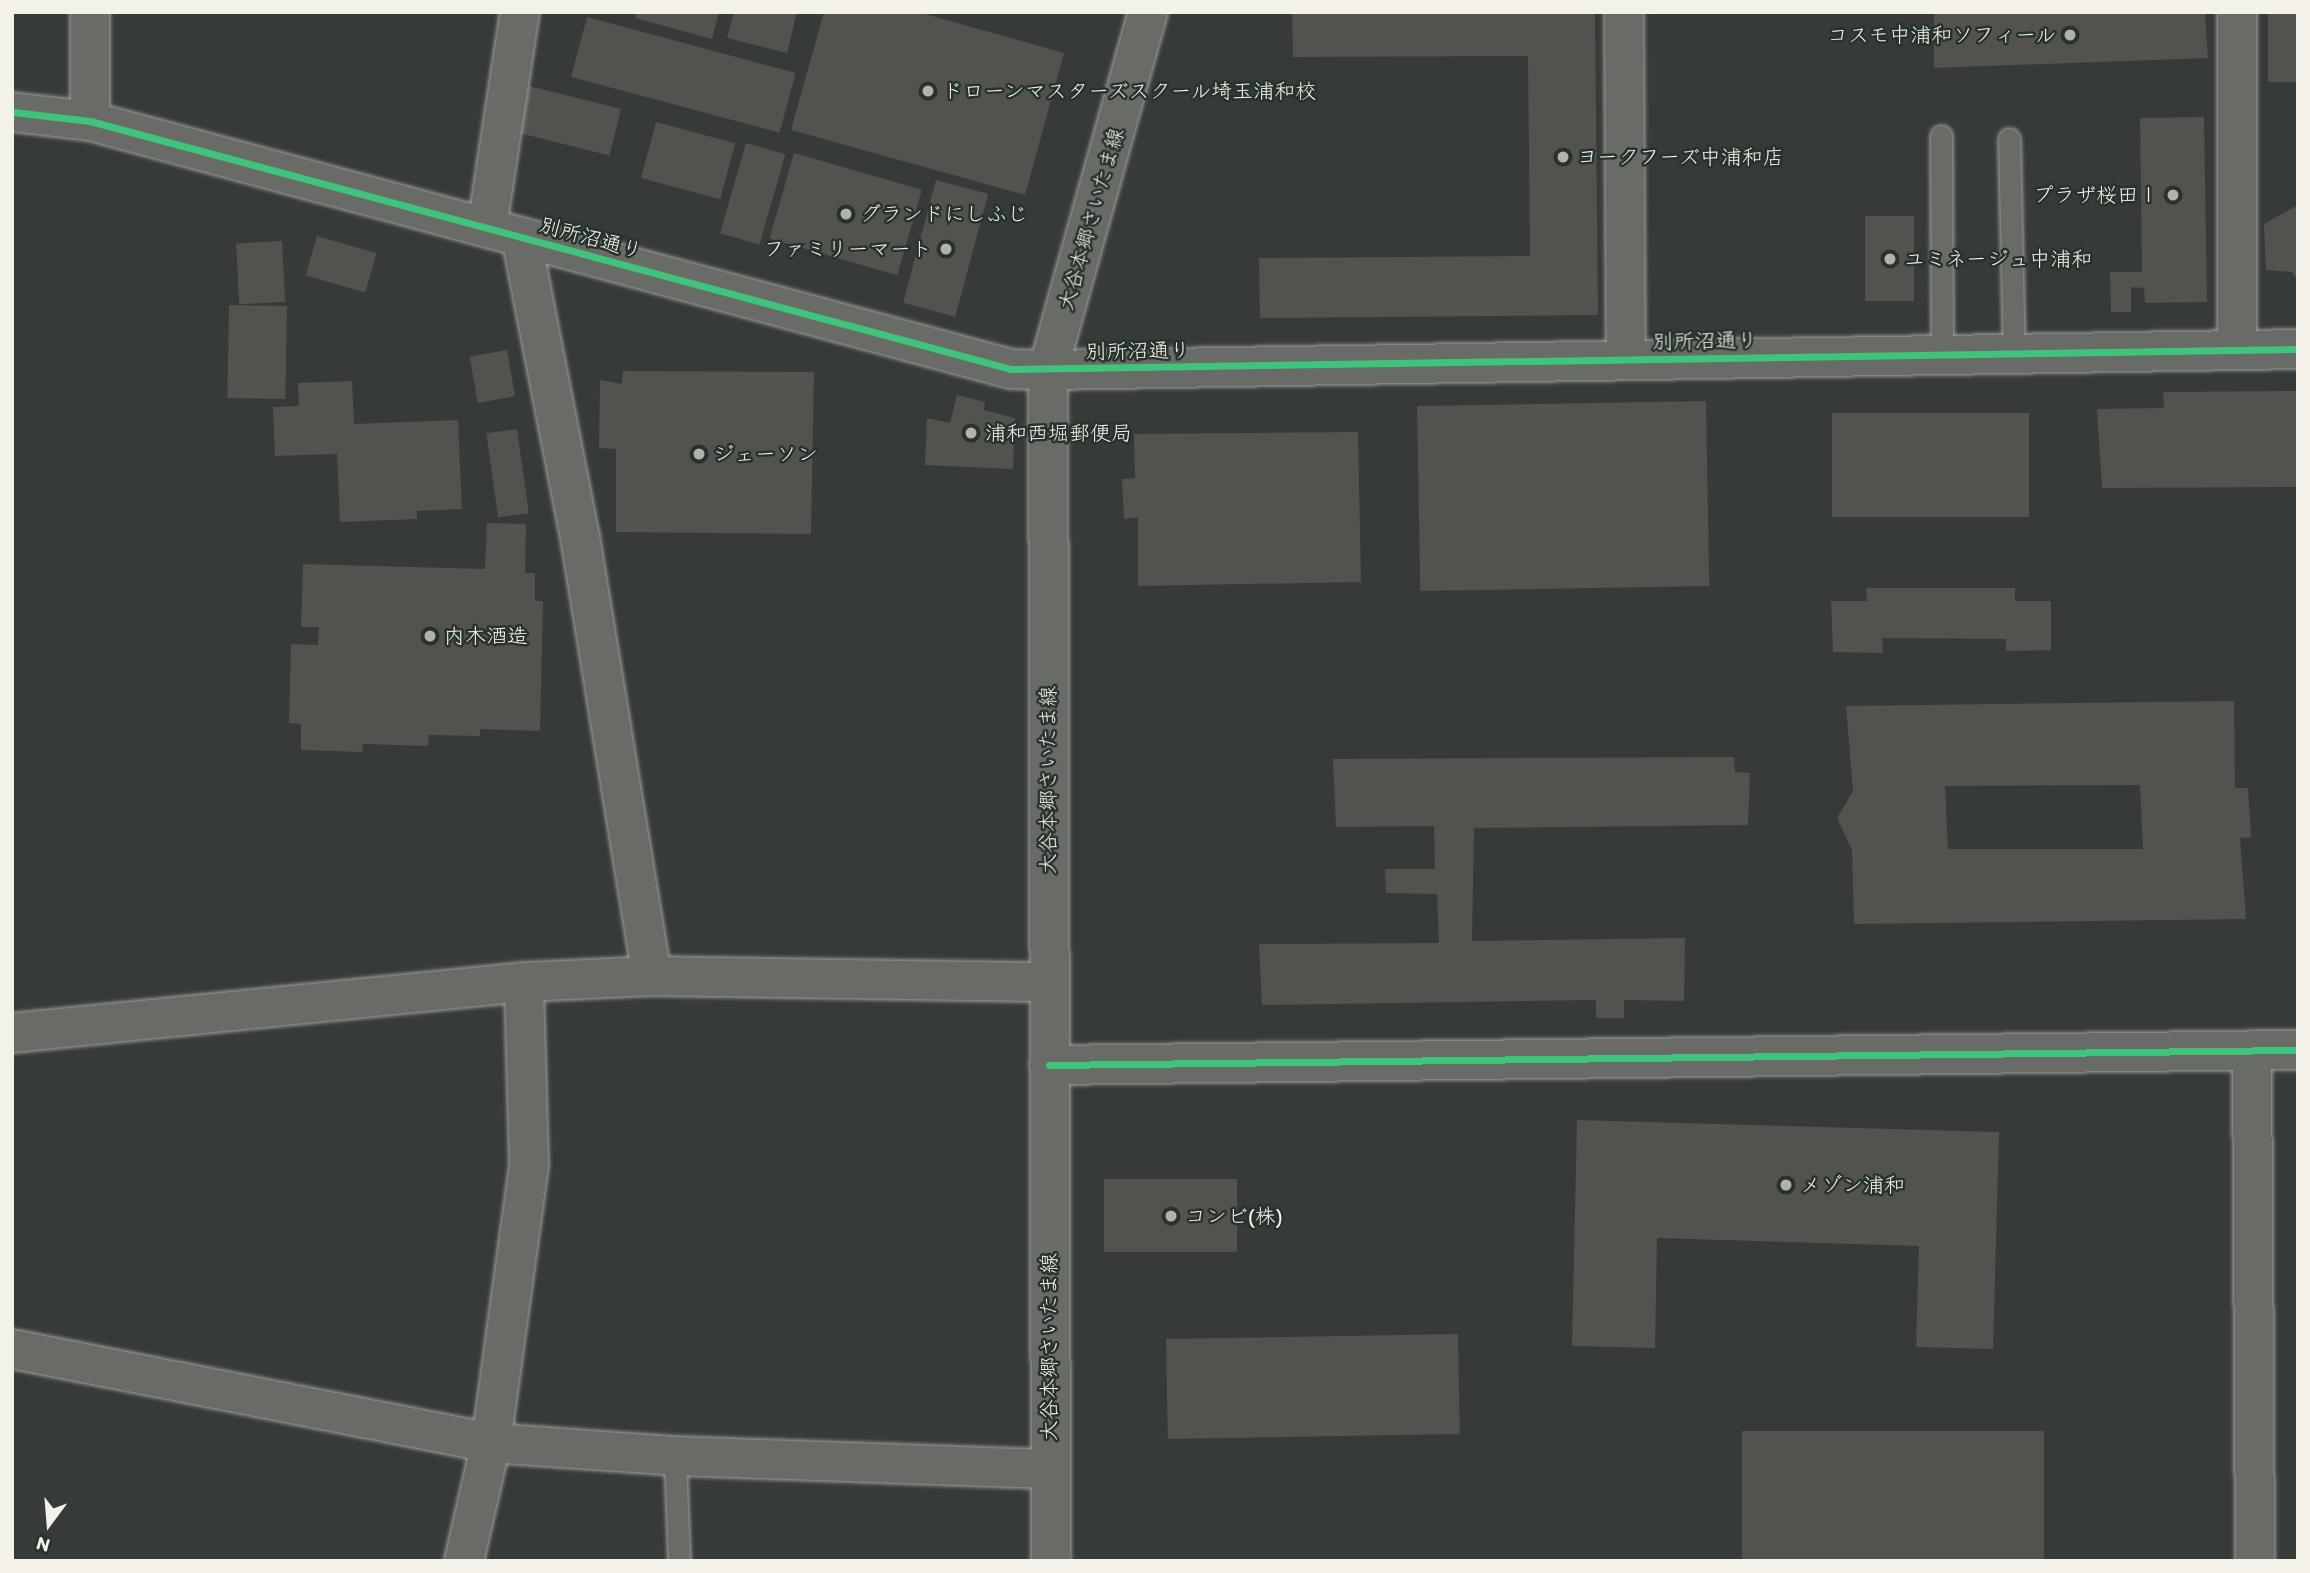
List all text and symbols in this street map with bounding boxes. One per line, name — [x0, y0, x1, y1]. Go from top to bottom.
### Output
place label: コスモ中浦和ソフィール — [1825, 22, 2056, 48]
marker: コスモ中浦和ソフィール — [2062, 27, 2078, 43]
place label: ドローンマスターズスクール埼玉浦和校 — [942, 78, 1320, 104]
marker: ドローンマスターズスクール埼玉浦和校 — [920, 83, 936, 99]
street label: 大谷本郷さいたま線 — [1053, 125, 1129, 313]
place label: ヨークフーズ中浦和店 — [1577, 144, 1785, 170]
marker: ヨークフーズ中浦和店 — [1555, 149, 1571, 165]
place label: プラザ桜田Ⅰ — [2033, 182, 2159, 208]
marker: プラザ桜田Ⅰ — [2165, 187, 2181, 203]
place label: グランドにしふじ — [860, 201, 1028, 227]
marker: グランドにしふじ — [838, 206, 854, 222]
street label: 別所沼通り — [537, 212, 645, 264]
place label: ファミリーマート — [764, 236, 932, 262]
marker: ファミリーマート — [938, 241, 954, 257]
place label: ユミネージュ中浦和 — [1904, 246, 2092, 272]
marker: ユミネージュ中浦和 — [1882, 251, 1898, 267]
street label: 別所沼通り — [1652, 327, 1758, 355]
street label: 別所沼通り — [1085, 337, 1191, 365]
place label: 浦和西堀郵便局 — [985, 420, 1132, 446]
marker: 浦和西堀郵便局 — [963, 425, 979, 441]
place label: ジェーソン — [713, 441, 818, 467]
marker: ジェーソン — [691, 446, 707, 462]
place label: 内木酒造 — [444, 623, 528, 649]
marker: 内木酒造 — [422, 628, 438, 644]
street label: 大谷本郷さいたま線 — [1035, 686, 1061, 874]
place label: メゾン浦和 — [1800, 1172, 1905, 1198]
marker: メゾン浦和 — [1778, 1177, 1794, 1193]
place label: コンビ(株) — [1185, 1203, 1283, 1229]
marker: コンビ(株) — [1163, 1208, 1179, 1224]
street label: 大谷本郷さいたま線 — [1036, 1253, 1062, 1441]
north arrow — [14, 1489, 84, 1559]
text: N — [34, 1532, 52, 1557]

